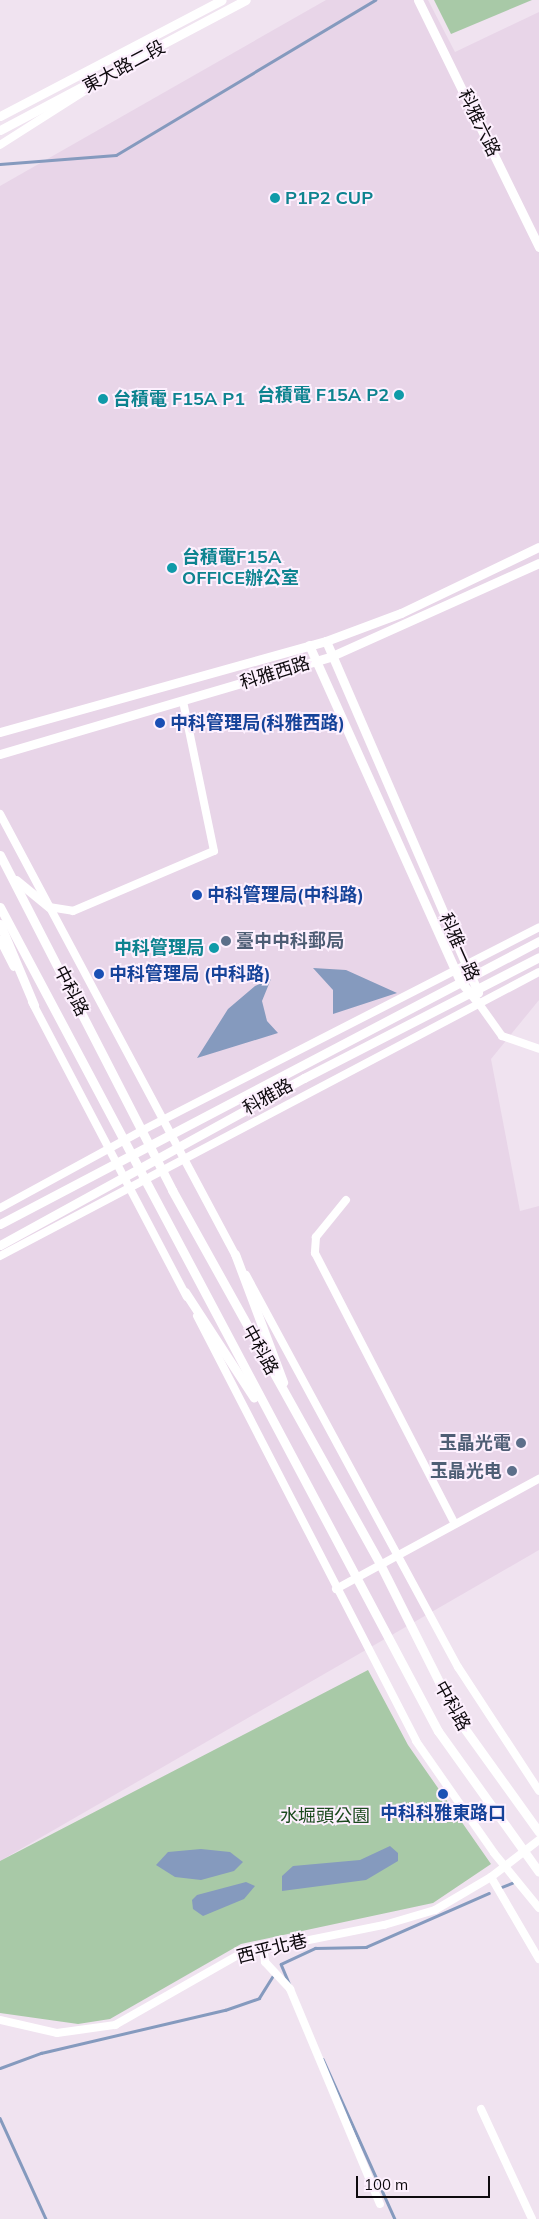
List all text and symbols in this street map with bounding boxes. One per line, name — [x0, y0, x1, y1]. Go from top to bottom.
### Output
street label: 東大路二段 — [79, 36, 169, 98]
street label: 科雅六路 — [454, 86, 504, 160]
place label: P1P2 CUP — [285, 187, 373, 209]
marker: P1P2 CUP — [269, 192, 281, 204]
place label: 台積電 F15A P2 — [257, 384, 389, 406]
place label: 台積電 F15A P1 — [113, 388, 245, 410]
marker: 台積電 F15A P2 — [393, 389, 405, 401]
marker: 台積電 F15A P1 — [97, 393, 109, 405]
place label: 台積電F15A OFFICE辦公室 — [182, 547, 299, 590]
marker: 台積電F15A OFFICE辦公室 — [166, 562, 178, 574]
street label: 科雅西路 — [237, 652, 313, 694]
place label: 中科管理局(科雅西路) — [170, 712, 345, 734]
marker: 中科管理局(科雅西路) — [154, 717, 166, 729]
place label: 中科管理局(中科路) — [207, 884, 364, 906]
marker: 中科管理局(中科路) — [191, 889, 203, 901]
street label: 科雅一路 — [434, 910, 484, 984]
place label: 臺中中科郵局 — [236, 930, 344, 952]
marker: 臺中中科郵局 — [220, 935, 232, 947]
place label: 中科管理局 — [114, 937, 204, 959]
marker: 中科管理局 — [208, 942, 220, 954]
street label: 中科路 — [49, 962, 93, 1020]
place label: 中科管理局 (中科路) — [109, 963, 271, 985]
marker: 中科管理局 (中科路) — [93, 968, 105, 980]
street label: 科雅路 — [239, 1074, 297, 1120]
street label: 中科路 — [237, 1321, 283, 1379]
place label: 玉晶光電 — [439, 1432, 511, 1454]
marker: 玉晶光電 — [515, 1437, 527, 1449]
place label: 玉晶光电 — [430, 1460, 502, 1482]
marker: 玉晶光电 — [506, 1465, 518, 1477]
street label: 中科路 — [429, 1677, 475, 1735]
marker: 中科科雅東路口 — [437, 1788, 449, 1800]
place label: 中科科雅東路口 — [380, 1802, 506, 1824]
park label: 水堀頭公園 — [280, 1805, 370, 1827]
street label: 西平北巷 — [234, 1930, 310, 1968]
scale bar — [359, 2166, 493, 2198]
text: 100 m — [364, 2175, 408, 2194]

